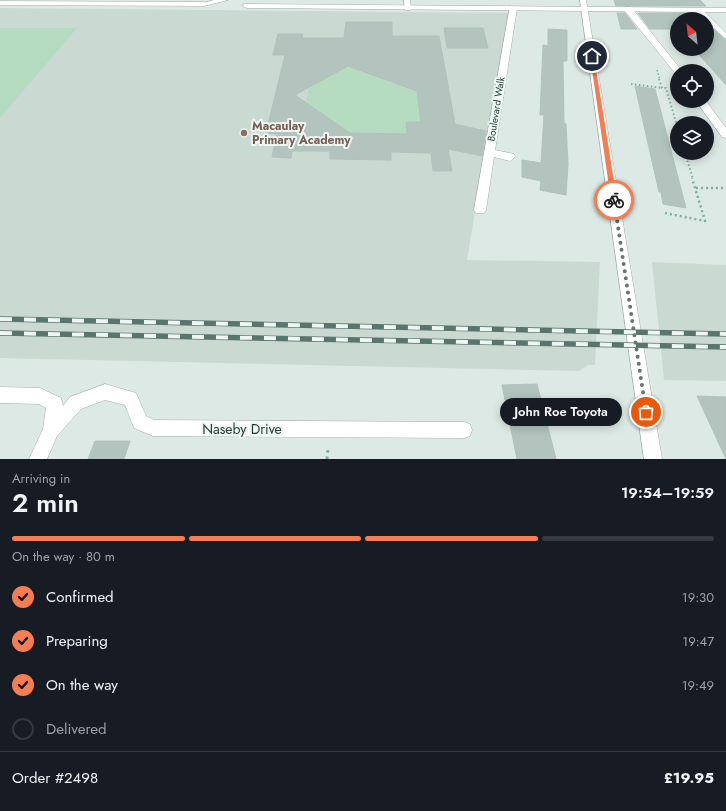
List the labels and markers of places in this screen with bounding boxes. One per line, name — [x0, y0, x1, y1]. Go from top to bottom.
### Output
pin — [575, 39, 609, 73]
place label: Macaulay Primary Academy — [252, 117, 351, 149]
marker: Macaulay Primary Academy — [239, 128, 249, 138]
pin — [629, 395, 663, 429]
callout: John Roe Toyota — [500, 398, 622, 426]

